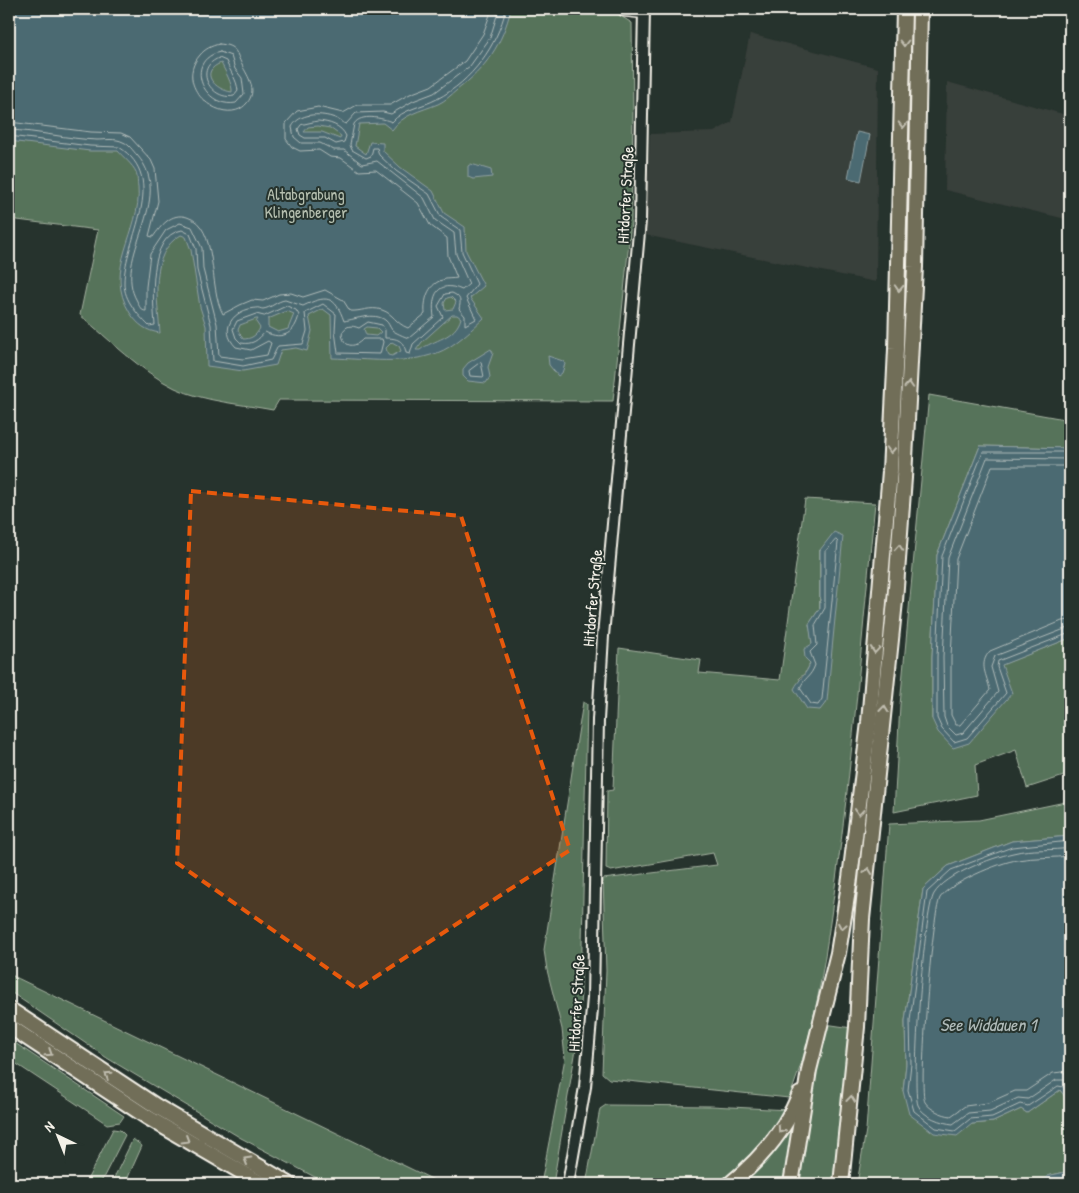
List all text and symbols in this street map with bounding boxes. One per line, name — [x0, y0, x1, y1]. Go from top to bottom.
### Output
one-way arrow — [899, 39, 909, 47]
one-way arrow — [898, 122, 908, 130]
street label: Hitdorfer Straße — [611, 145, 639, 244]
park label: Altabgrabung Klingenberger — [265, 183, 347, 223]
one-way arrow — [894, 284, 905, 292]
one-way arrow — [904, 381, 915, 389]
one-way arrow — [885, 446, 896, 454]
one-way arrow — [893, 543, 904, 551]
street label: Hitdorfer Straße — [577, 548, 607, 648]
one-way arrow — [870, 647, 881, 655]
one-way arrow — [878, 705, 889, 713]
one-way arrow — [854, 808, 865, 816]
one-way arrow — [862, 867, 873, 875]
one-way arrow — [838, 922, 848, 931]
street label: Hitdorfer Straße — [562, 953, 590, 1052]
water label: See Widdauen 1 — [940, 1012, 1039, 1037]
one-way arrow — [43, 1047, 53, 1056]
one-way arrow — [104, 1072, 114, 1081]
one-way arrow — [845, 1095, 856, 1103]
north arrow — [32, 1110, 82, 1160]
text: N — [40, 1116, 58, 1136]
one-way arrow — [778, 1124, 787, 1134]
one-way arrow — [181, 1134, 190, 1144]
one-way arrow — [243, 1156, 252, 1166]

